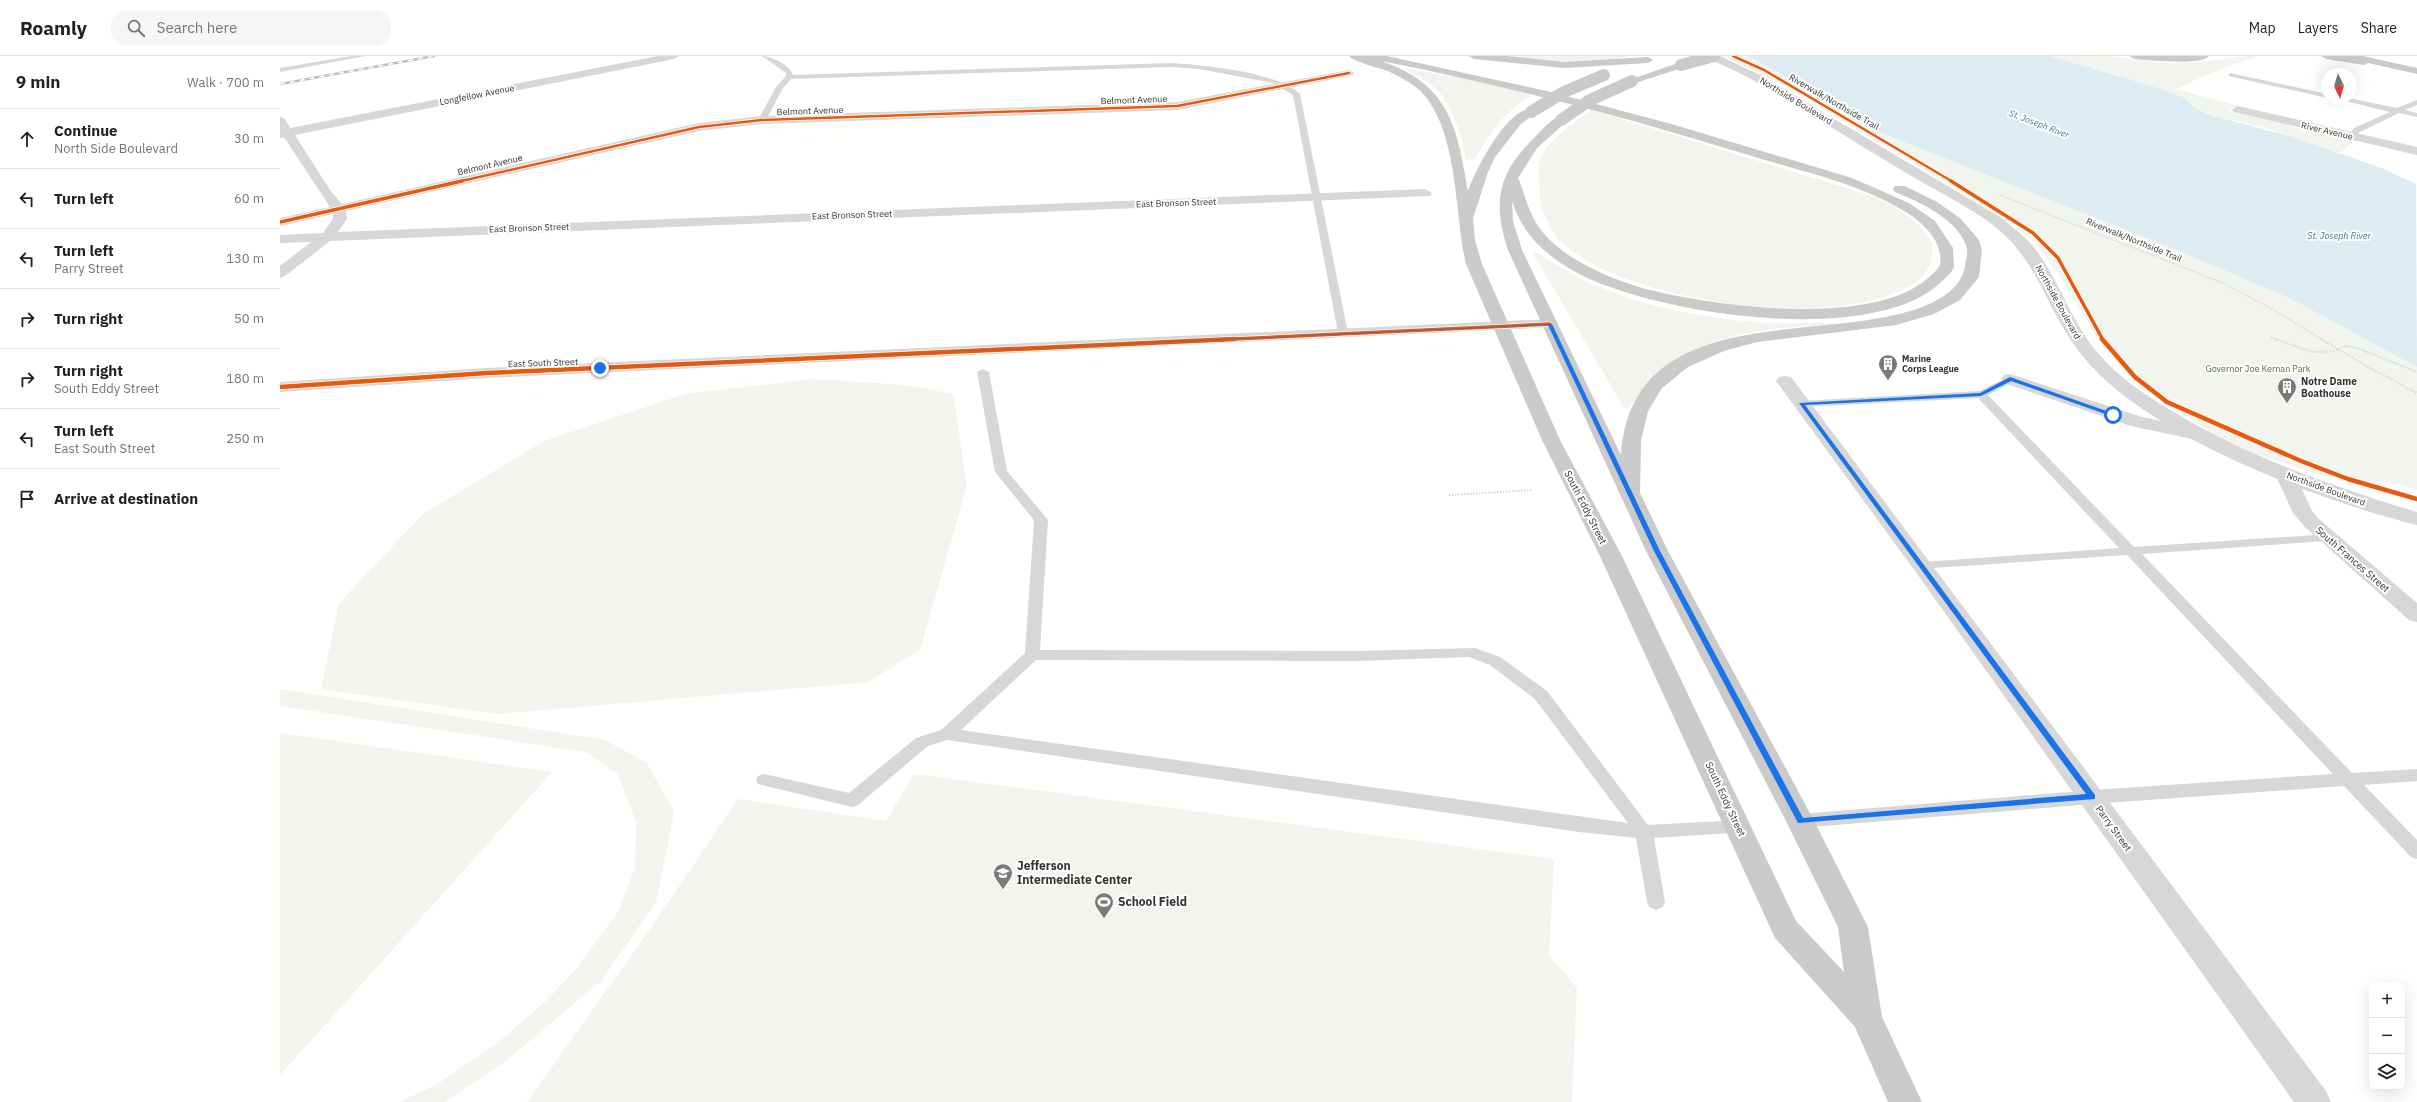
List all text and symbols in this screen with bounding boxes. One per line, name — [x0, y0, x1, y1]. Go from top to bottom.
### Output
search box — [111, 10, 391, 46]
text: Roamly — [20, 16, 87, 40]
icon: search — [125, 17, 147, 39]
text: Search here — [157, 18, 237, 37]
text: Map — [2249, 19, 2276, 37]
text: Layers — [2298, 19, 2339, 37]
text: Share — [2361, 19, 2397, 37]
north arrow — [2321, 68, 2357, 104]
text: 9 min — [16, 71, 60, 93]
street label: Riverwalk/Northside Trail — [1787, 71, 1882, 132]
text: Walk · 700 m — [187, 74, 264, 91]
street label: Northside Boulevard — [1758, 75, 1835, 127]
street label: Longfellow Avenue — [439, 82, 515, 107]
street label: Belmont Avenue — [1100, 93, 1168, 106]
street label: Belmont Avenue — [776, 104, 844, 117]
water label: St. Joseph River — [2008, 107, 2071, 140]
street label: River Avenue — [2300, 119, 2354, 142]
text: Continue — [54, 121, 118, 140]
icon: ahead — [16, 128, 38, 150]
text: 30 m — [234, 130, 264, 147]
text: North Side Boulevard — [54, 140, 178, 157]
street label: Belmont Avenue — [456, 152, 524, 177]
icon: left — [16, 188, 38, 210]
text: Turn left — [54, 189, 114, 208]
text: 60 m — [234, 190, 264, 207]
street label: East Bronson Street — [1136, 196, 1216, 209]
street label: East Bronson Street — [812, 208, 892, 221]
street label: Riverwalk/Northside Trail — [2085, 215, 2184, 264]
street label: East Bronson Street — [489, 221, 569, 234]
water label: St. Joseph River — [2307, 230, 2371, 241]
text: Turn left — [54, 241, 114, 260]
icon: left — [16, 248, 38, 270]
text: 130 m — [226, 250, 264, 267]
text: Parry Street — [54, 260, 124, 277]
street label: Northside Boulevard — [2034, 263, 2083, 341]
icon: right — [16, 308, 38, 330]
text: Turn right — [54, 309, 123, 328]
text: 50 m — [234, 310, 264, 327]
building icon: Marine Corps League — [1877, 353, 1899, 381]
place label: Marine Corps League — [1902, 353, 1959, 374]
street label: East South Street — [508, 356, 578, 369]
route end — [591, 359, 609, 377]
text: Turn right — [54, 361, 123, 380]
park label: Governor Joe Kernan Park — [2205, 363, 2311, 374]
icon: right — [16, 368, 38, 390]
text: 180 m — [226, 370, 264, 387]
place label: Notre Dame Boathouse — [2301, 375, 2357, 400]
building icon: Notre Dame Boathouse — [2276, 376, 2298, 404]
text: South Eddy Street — [54, 380, 159, 397]
route start — [2104, 406, 2122, 424]
text: Turn left — [54, 421, 114, 440]
icon: left — [16, 428, 38, 450]
text: 250 m — [226, 430, 264, 447]
text: East South Street — [54, 440, 155, 457]
street label: South Eddy Street — [1561, 468, 1610, 547]
street label: Northside Boulevard — [2285, 469, 2367, 508]
icon: arrive — [16, 488, 38, 510]
text: Arrive at destination — [54, 489, 198, 508]
street label: South Frances Street — [2313, 524, 2393, 595]
street label: South Eddy Street — [1703, 760, 1749, 839]
street label: Parry Street — [2093, 803, 2135, 854]
place label: Jefferson Intermediate Center — [1017, 858, 1133, 887]
school or university icon: Jefferson Intermediate Center — [992, 862, 1014, 890]
sports icon: School Field — [1093, 891, 1115, 919]
place label: School Field — [1118, 894, 1187, 909]
map controls — [2369, 982, 2405, 1090]
button: + — [2369, 982, 2405, 1018]
button: − — [2369, 1018, 2405, 1054]
button: layers — [2369, 1054, 2405, 1090]

